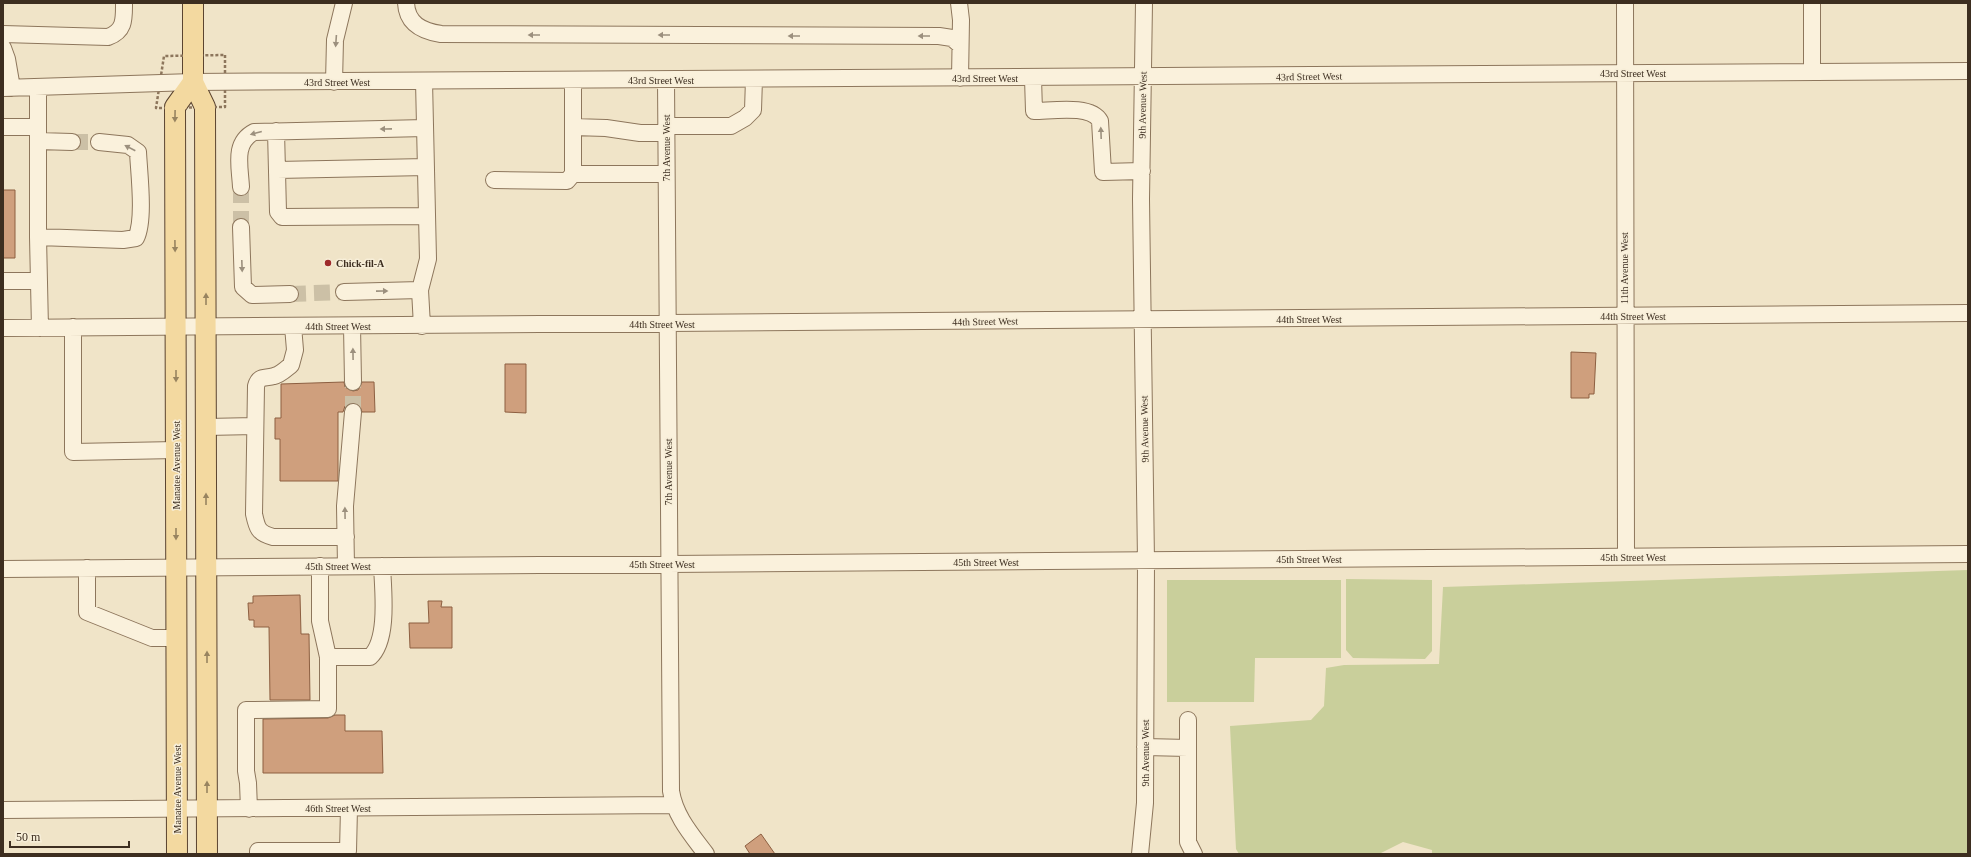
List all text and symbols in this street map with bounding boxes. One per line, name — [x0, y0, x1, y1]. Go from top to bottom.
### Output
one-way arrow — [527, 32, 540, 38]
one-way arrow — [657, 32, 670, 38]
one-way arrow — [787, 33, 800, 39]
one-way arrow — [917, 33, 930, 39]
one-way arrow — [332, 35, 339, 47]
street label: 43rd Street West — [1600, 68, 1666, 79]
street label: 43rd Street West — [1276, 70, 1342, 83]
street label: 9th Avenue West — [1136, 71, 1149, 139]
street label: 43rd Street West — [952, 73, 1018, 84]
street label: 43rd Street West — [628, 75, 694, 86]
street label: 43rd Street West — [304, 77, 370, 88]
one-way arrow — [172, 110, 178, 123]
street label: 7th Avenue West — [661, 114, 672, 182]
one-way arrow — [379, 126, 392, 132]
one-way arrow — [1098, 126, 1104, 139]
one-way arrow — [250, 130, 262, 136]
one-way arrow — [124, 145, 136, 151]
street label: 11th Avenue West — [1619, 232, 1630, 304]
one-way arrow — [171, 240, 178, 252]
marker: Chick-fil-A — [323, 258, 333, 268]
place label: Chick-fil-A — [336, 258, 385, 269]
one-way arrow — [239, 260, 246, 272]
one-way arrow — [376, 288, 389, 294]
one-way arrow — [203, 292, 209, 305]
street label: 44th Street West — [1600, 311, 1666, 322]
street label: 44th Street West — [1276, 314, 1342, 325]
street label: 44th Street West — [952, 315, 1018, 328]
street label: 44th Street West — [629, 319, 695, 330]
street label: 44th Street West — [305, 321, 371, 332]
one-way arrow — [350, 347, 356, 360]
one-way arrow — [173, 370, 179, 383]
street label: 9th Avenue West — [1138, 395, 1151, 463]
street label: Manatee Avenue West — [171, 420, 182, 509]
street label: 7th Avenue West — [663, 438, 674, 506]
one-way arrow — [203, 492, 209, 505]
one-way arrow — [342, 507, 349, 519]
one-way arrow — [173, 528, 179, 541]
street label: 45th Street West — [1600, 552, 1666, 563]
street label: 45th Street West — [1276, 554, 1342, 565]
street label: 45th Street West — [953, 557, 1019, 568]
street label: 45th Street West — [629, 559, 695, 570]
street label: 45th Street West — [305, 561, 371, 572]
one-way arrow — [204, 650, 210, 663]
street label: 9th Avenue West — [1140, 719, 1151, 787]
street label: Manatee Avenue West — [172, 744, 183, 833]
one-way arrow — [204, 780, 210, 793]
street label: 46th Street West — [305, 803, 371, 814]
scale bar — [10, 823, 129, 849]
text: 50 m — [16, 830, 41, 844]

